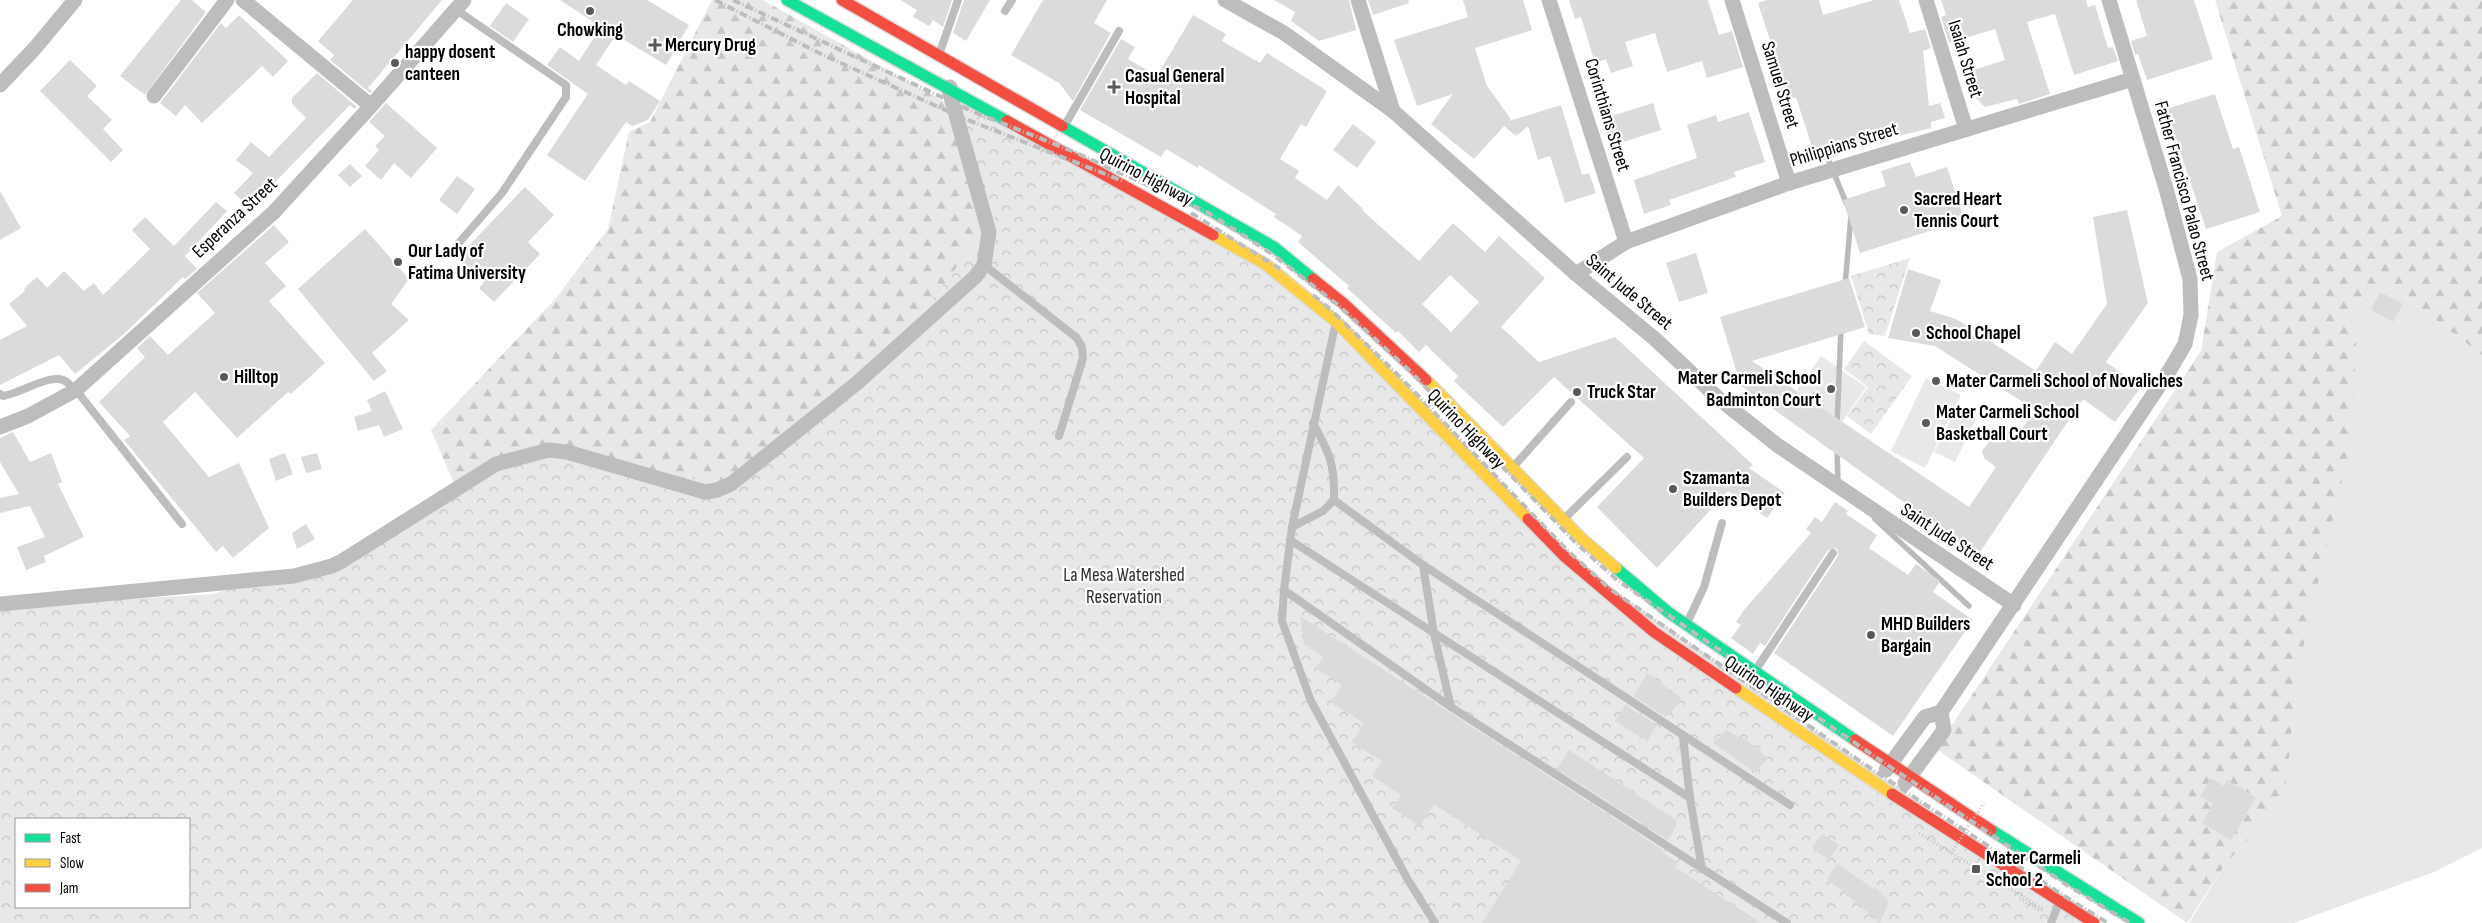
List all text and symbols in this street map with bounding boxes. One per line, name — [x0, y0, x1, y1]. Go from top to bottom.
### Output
marker: Chowking — [584, 5, 596, 17]
street label: Isaiah Street — [1942, 17, 1988, 101]
place label: Chowking — [557, 19, 623, 42]
place label: Mercury Drug — [665, 34, 756, 57]
marker: Mercury Drug — [649, 39, 661, 51]
street label: Samuel Street — [1756, 39, 1804, 132]
place label: happy dosent canteen — [405, 41, 495, 86]
street label: Corinthians Street — [1579, 56, 1635, 175]
marker: happy dosent canteen — [389, 57, 401, 69]
place label: Casual General Hospital — [1125, 65, 1224, 110]
marker: Casual General Hospital — [1107, 80, 1121, 94]
street label: Father Francisco Palao Street — [2149, 99, 2219, 284]
street label: Philippians Street — [1787, 118, 1901, 172]
street label: Quirino Highway — [1095, 143, 1197, 212]
street label: Esperanza Street — [188, 173, 282, 263]
place label: Sacred Heart Tennis Court — [1914, 188, 2002, 233]
marker: Sacred Heart Tennis Court — [1898, 204, 1910, 216]
place label: Our Lady of Fatima University — [408, 240, 526, 285]
street label: Saint Jude Street — [1581, 249, 1677, 335]
marker: Our Lady of Fatima University — [392, 256, 404, 268]
place label: School Chapel — [1926, 322, 2021, 345]
marker: School Chapel — [1910, 327, 1922, 339]
place label: Hilltop — [234, 366, 278, 389]
place label: Mater Carmeli School Badminton Court — [1678, 367, 1821, 412]
place label: Mater Carmeli School of Novaliches — [1946, 370, 2183, 393]
marker: Hilltop — [218, 371, 230, 383]
marker: Mater Carmeli School of Novaliches — [1930, 375, 1942, 387]
place label: Truck Star — [1587, 381, 1656, 404]
marker: Mater Carmeli School Badminton Court — [1825, 383, 1837, 395]
street label: Quirino Highway — [1422, 384, 1510, 474]
marker: Truck Star — [1571, 386, 1583, 398]
place label: Mater Carmeli School Basketball Court — [1936, 401, 2079, 446]
marker: Mater Carmeli School Basketball Court — [1920, 417, 1932, 429]
place label: Szamanta Builders Depot — [1683, 467, 1781, 512]
marker: Szamanta Builders Depot — [1667, 483, 1679, 495]
street label: Saint Jude Street — [1896, 498, 1998, 576]
park label: La Mesa Watershed Reservation — [1063, 564, 1185, 609]
place label: MHD Builders Bargain — [1881, 613, 1970, 658]
marker: MHD Builders Bargain — [1865, 629, 1877, 641]
street label: Quirino Highway — [1720, 651, 1819, 728]
legend — [15, 818, 190, 908]
text: Fast — [60, 829, 82, 848]
place label: Mater Carmeli School 2 — [1986, 847, 2081, 892]
text: Slow — [60, 854, 84, 873]
marker: Mater Carmeli School 2 — [1970, 863, 1982, 875]
text: Jam — [59, 879, 78, 898]

